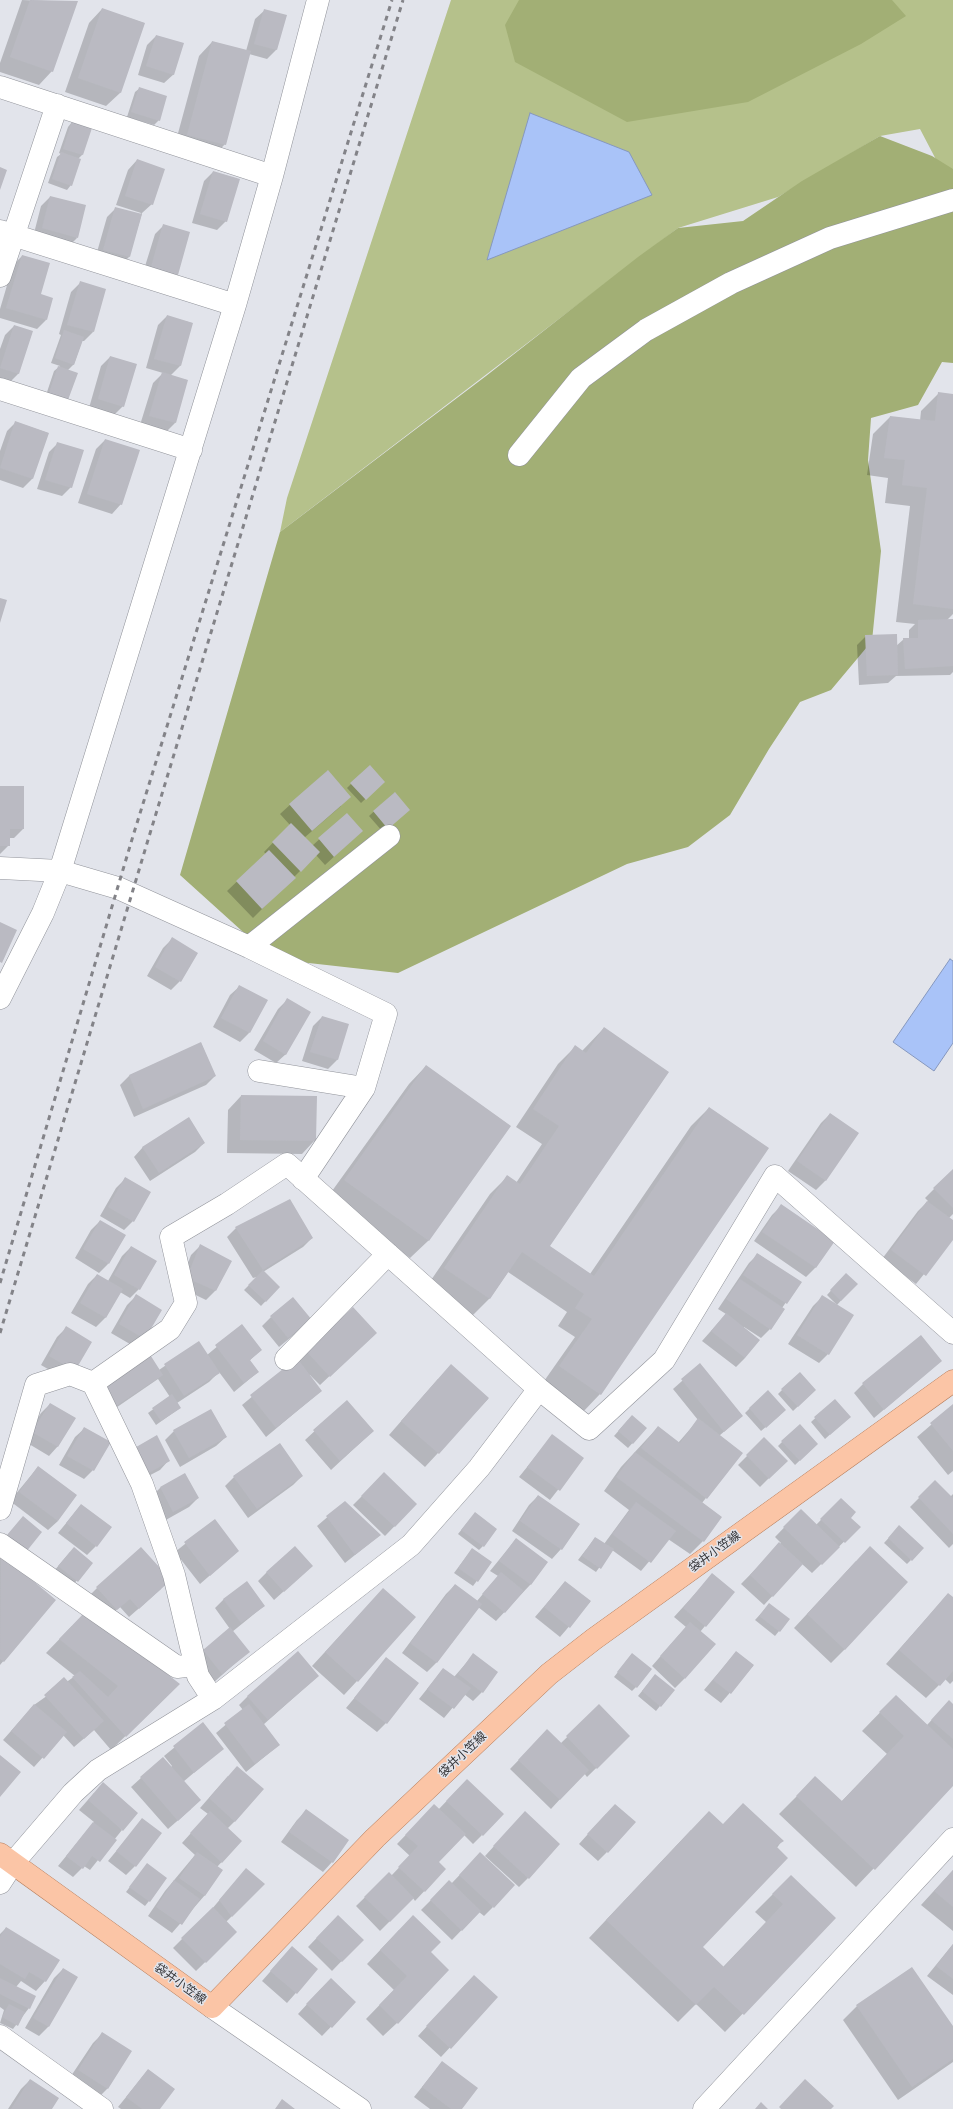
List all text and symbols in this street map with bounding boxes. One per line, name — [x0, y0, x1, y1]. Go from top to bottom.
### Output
street label: 袋井小笠線 — [686, 1529, 744, 1575]
street label: 袋井小笠線 — [436, 1729, 490, 1781]
street label: 袋井小笠線 — [151, 1961, 209, 2007]

